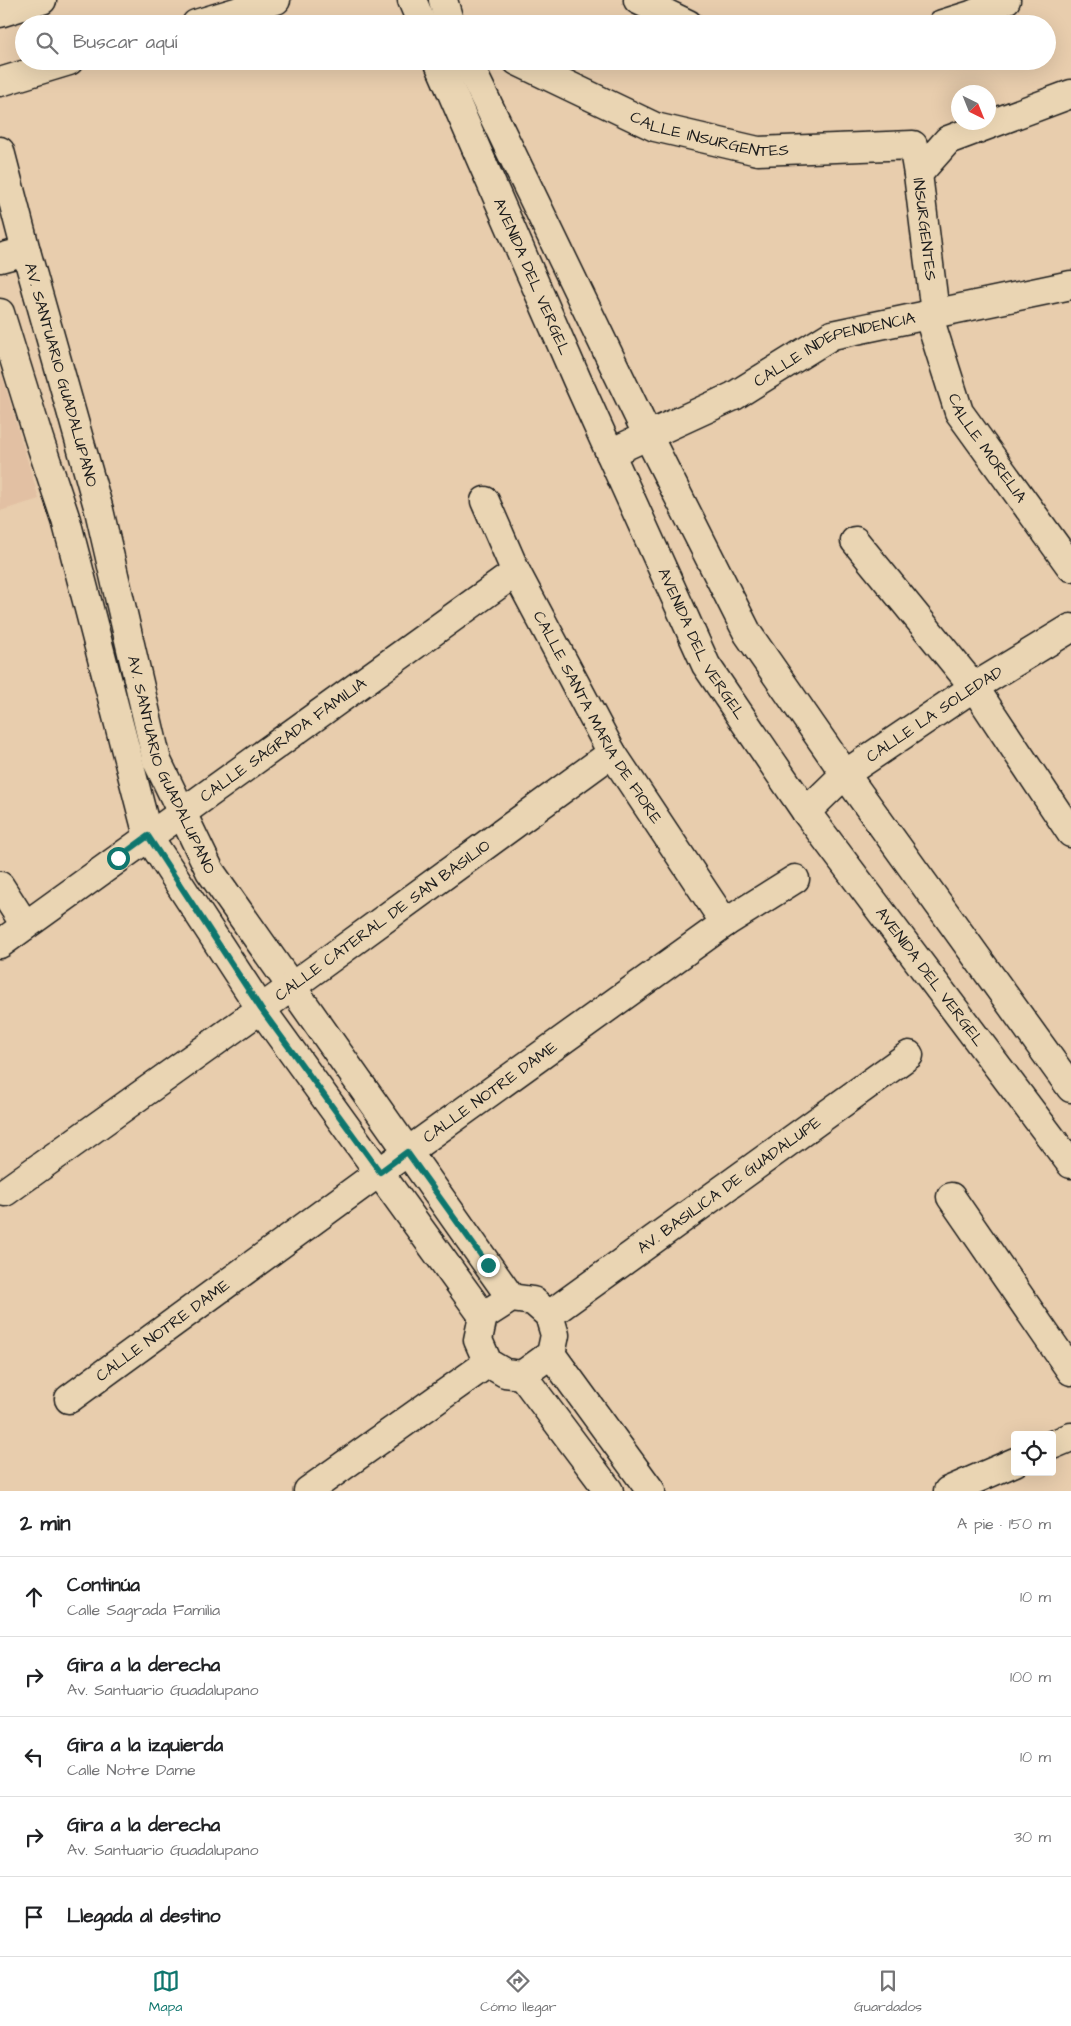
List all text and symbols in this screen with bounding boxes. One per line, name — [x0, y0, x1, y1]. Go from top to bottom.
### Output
search box — [15, 15, 1056, 70]
icon: search — [33, 29, 61, 57]
text: Buscar aquí — [73, 29, 177, 56]
north arrow — [951, 85, 996, 130]
street label: CALLE INSURGENTES — [626, 106, 789, 162]
street label: INSURGENTES — [908, 177, 942, 282]
street label: AVENIDA DEL VERGEL — [488, 195, 576, 358]
street label: AV. SANTUARIO GUADALUPANO — [19, 260, 103, 490]
street label: CALLE INDEPENDENCIA — [749, 307, 917, 392]
street label: CALLE MORELIA — [943, 391, 1032, 507]
street label: AVENIDA DEL VERGEL — [653, 564, 751, 724]
street label: CALLE SANTA MARIA DE FIORE — [528, 607, 667, 828]
street label: AV. SANTUARIO GUADALUPANO — [122, 653, 221, 878]
street label: CALLE LA SOLEDAD — [862, 661, 1007, 768]
street label: CALLE SAGRADA FAMILIA — [195, 672, 371, 807]
street label: CALLE CATERAL DE SAN BASILIO — [270, 834, 495, 1006]
route start — [107, 847, 130, 870]
street label: AVENIDA DEL VERGEL — [871, 903, 990, 1051]
street label: CALLE NOTRE DAME — [418, 1036, 562, 1148]
street label: AV. BASILICA DE GUADALUPE — [633, 1111, 826, 1259]
route end — [477, 1254, 500, 1277]
street label: CALLE NOTRE DAME — [91, 1274, 235, 1387]
map controls — [1011, 1431, 1056, 1476]
button: locate — [1011, 1431, 1056, 1476]
text: 2 min — [20, 1509, 70, 1538]
text: A pie · 150 m — [957, 1513, 1051, 1535]
text: Continúa — [67, 1572, 140, 1599]
icon: ahead — [20, 1583, 48, 1611]
text: 10 m — [1020, 1586, 1051, 1608]
text: Calle Sagrada Familia — [67, 1599, 220, 1621]
text: Gira a la derecha — [67, 1652, 220, 1679]
icon: right — [20, 1663, 48, 1691]
text: 100 m — [1010, 1666, 1051, 1688]
text: Av. Santuario Guadalupano — [67, 1679, 258, 1701]
text: Gira a la izquierda — [67, 1732, 223, 1759]
icon: left — [20, 1743, 48, 1771]
text: 10 m — [1020, 1746, 1051, 1768]
text: Calle Notre Dame — [67, 1759, 196, 1781]
text: Gira a la derecha — [67, 1812, 220, 1839]
icon: right — [20, 1823, 48, 1851]
text: 30 m — [1014, 1826, 1051, 1848]
text: Av. Santuario Guadalupano — [67, 1839, 258, 1861]
icon: arrive — [20, 1903, 48, 1931]
text: Llegada al destino — [67, 1903, 220, 1930]
tab: Mapa — [149, 1967, 182, 2017]
tab: Cómo llegar — [480, 1967, 556, 2017]
tab: Guardados — [854, 1967, 922, 2017]

